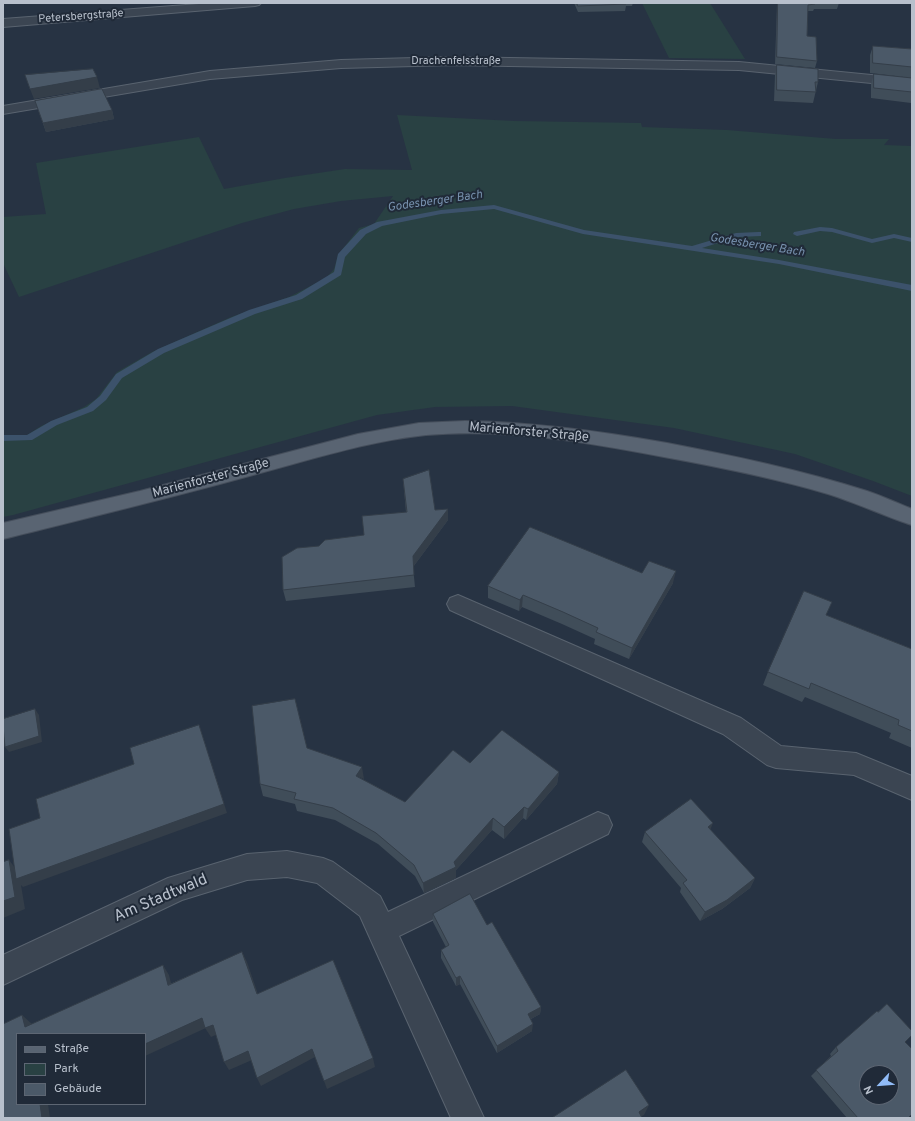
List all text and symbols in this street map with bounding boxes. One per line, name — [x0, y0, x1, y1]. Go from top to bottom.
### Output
street label: Petersbergstraße — [38, 7, 124, 27]
street label: Drachenfelsstraße — [411, 55, 501, 69]
water label: Godesberger Bach — [387, 188, 483, 216]
water label: Godesberger Bach — [709, 231, 805, 261]
street label: Marienforster Straße — [469, 420, 589, 446]
street label: Marienforster Straße — [151, 456, 271, 502]
street label: Am Stadtwald — [111, 871, 211, 927]
legend — [16, 1033, 146, 1105]
text: Straße — [54, 1041, 89, 1057]
text: Park — [54, 1061, 79, 1077]
north arrow — [859, 1065, 899, 1105]
text: Gebäude — [54, 1081, 102, 1097]
text: N — [861, 1083, 877, 1096]

